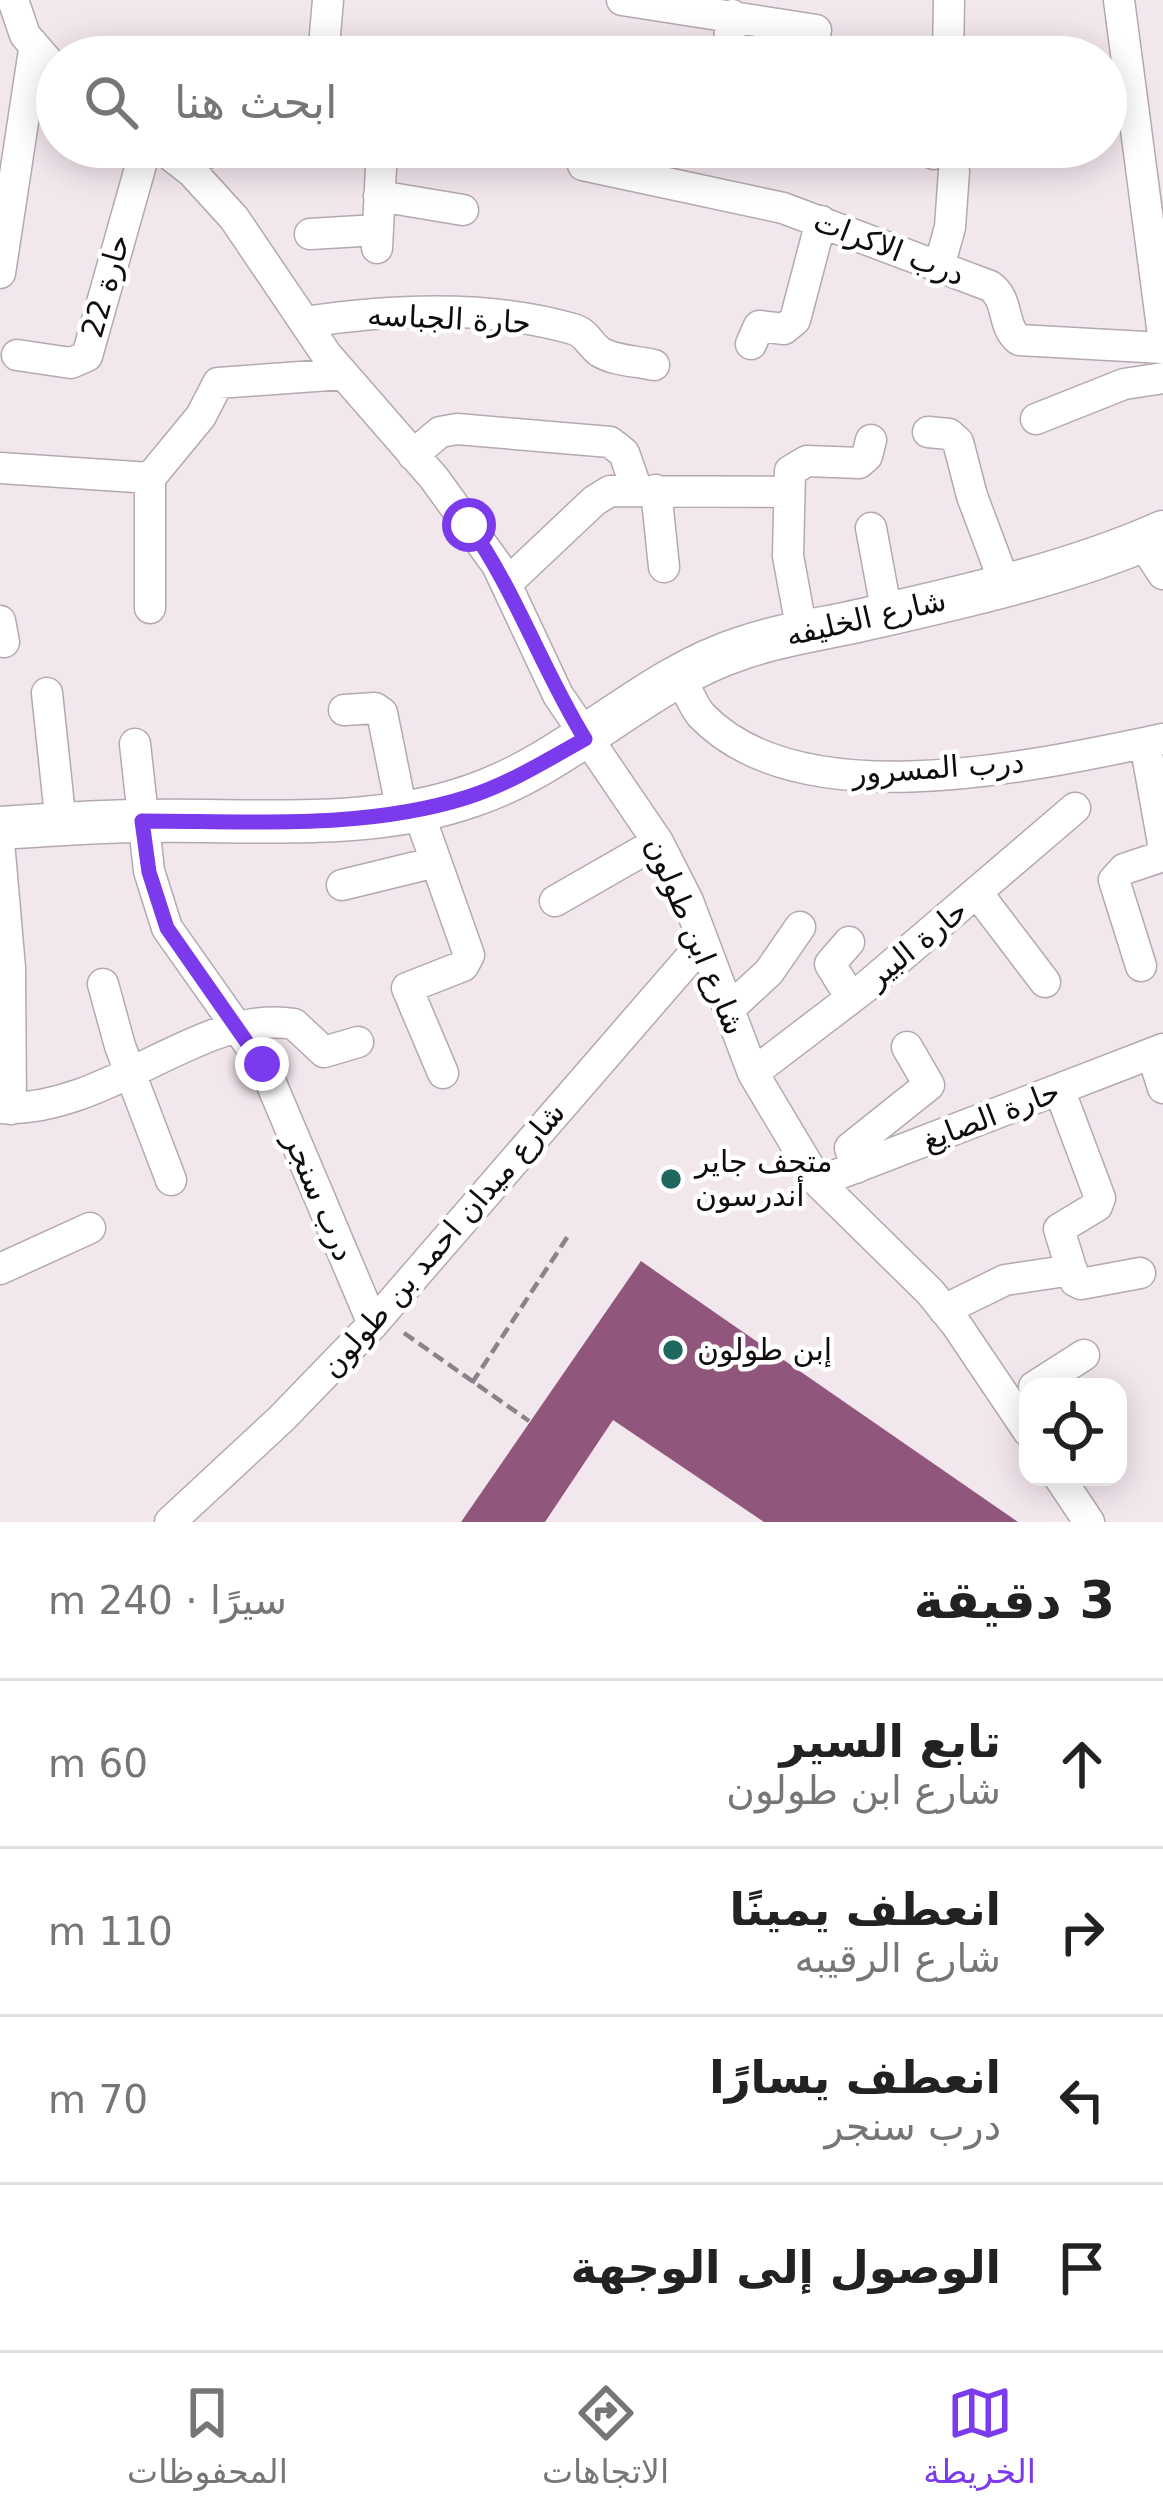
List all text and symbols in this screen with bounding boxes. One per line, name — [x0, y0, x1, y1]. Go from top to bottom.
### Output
search box — [36, 36, 1127, 168]
icon: search — [78, 69, 144, 135]
text: ابحث هنا — [174, 76, 338, 129]
street label: درب الاكرات — [809, 203, 969, 292]
street label: حارة 22 — [74, 230, 137, 341]
street label: حارة الجباسه — [366, 297, 532, 340]
route start — [442, 498, 496, 552]
street label: شارع الخليفه — [782, 582, 949, 653]
street label: درب المسرور — [849, 744, 1025, 792]
street label: شارع ابن طولون — [638, 832, 753, 1040]
street label: حارة البير — [858, 892, 974, 996]
route end — [235, 1037, 289, 1091]
street label: حارة الصايغ — [917, 1073, 1065, 1159]
street label: شارع ميدان احمد بن طولون — [314, 1095, 572, 1384]
street label: درب سنجر — [276, 1126, 362, 1266]
place label: متحف جاير أندرسون — [693, 1144, 833, 1213]
marker: متحف جاير أندرسون — [658, 1166, 684, 1192]
place label: إبن طولون — [697, 1332, 832, 1368]
marker: إبن طولون — [660, 1337, 686, 1363]
map controls — [1019, 1378, 1127, 1486]
button: locate — [1019, 1378, 1127, 1486]
text: 3 دقيقة — [914, 1571, 1115, 1630]
text: سيرًا · 240 m — [48, 1578, 287, 1623]
text: تابع السير — [779, 1715, 1001, 1768]
icon: ahead — [1049, 1731, 1115, 1797]
text: 60 m — [48, 1741, 148, 1786]
text: شارع ابن طولون — [726, 1768, 1001, 1813]
text: انعطف يمينًا — [729, 1883, 1001, 1936]
icon: right — [1049, 1899, 1115, 1965]
text: 110 m — [48, 1909, 173, 1954]
text: شارع الرقيبه — [795, 1936, 1001, 1981]
text: انعطف يسارًا — [709, 2051, 1001, 2104]
icon: left — [1049, 2067, 1115, 2133]
text: 70 m — [48, 2077, 148, 2122]
text: درب سنجر — [825, 2104, 1001, 2149]
icon: arrive — [1049, 2235, 1115, 2301]
text: الوصول إلى الوجهة — [571, 2241, 1001, 2294]
tab: المحفوظات — [127, 2380, 288, 2491]
tab: الاتجاهات — [542, 2380, 669, 2491]
tab: الخريطة — [923, 2380, 1036, 2491]

